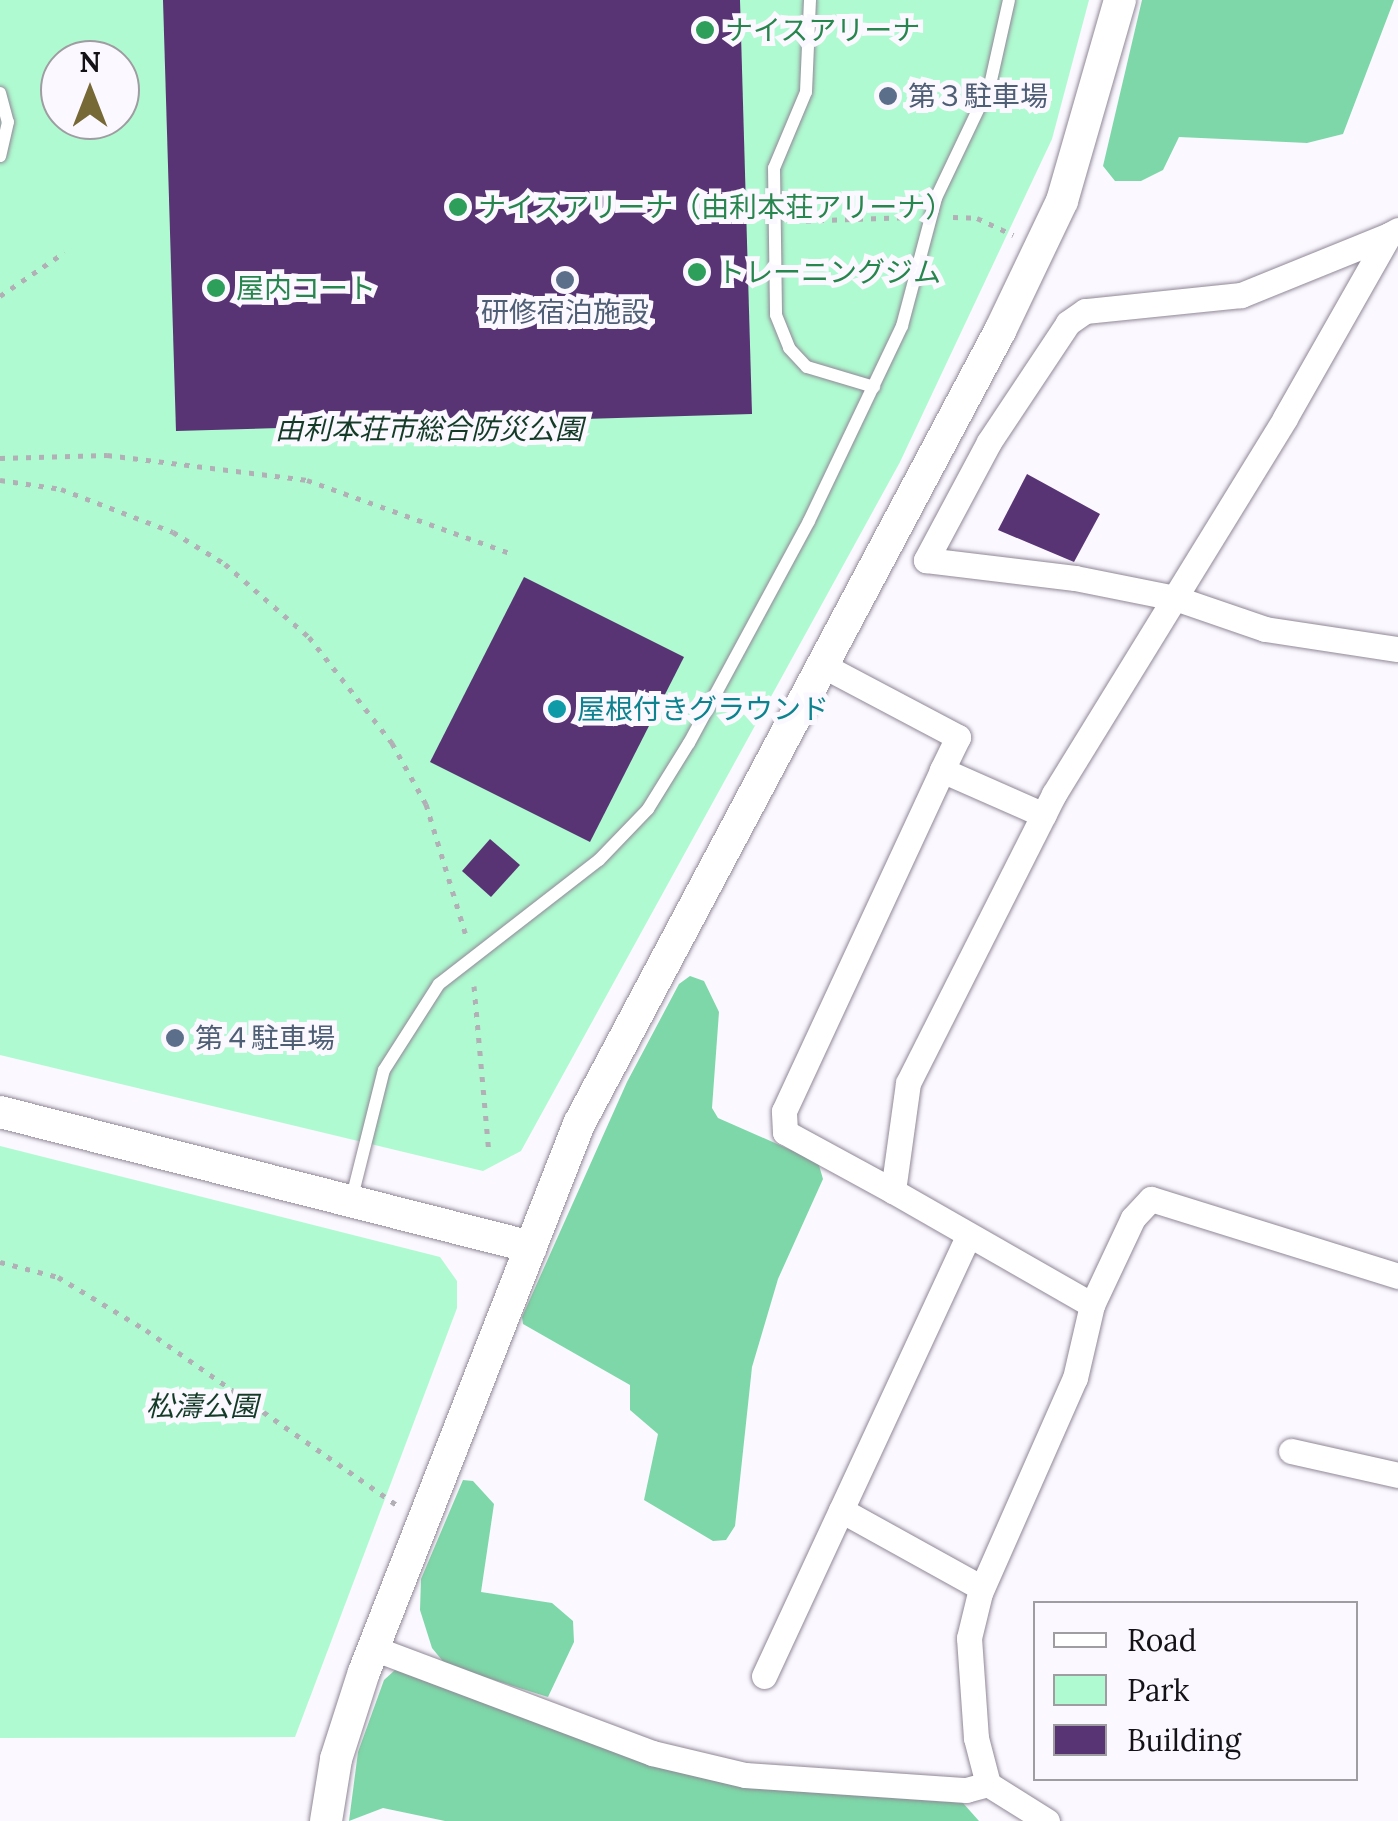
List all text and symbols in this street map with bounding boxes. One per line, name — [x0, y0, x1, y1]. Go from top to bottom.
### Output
place label: ナイスアリーナ — [725, 13, 921, 47]
marker: ナイスアリーナ — [694, 19, 716, 41]
north arrow — [40, 40, 140, 140]
text: N — [79, 44, 101, 80]
place label: 第３駐車場 — [908, 79, 1048, 113]
marker: 第３駐車場 — [877, 85, 899, 107]
place label: ナイスアリーナ（由利本荘アリーナ） — [478, 190, 954, 224]
marker: ナイスアリーナ（由利本荘アリーナ） — [447, 196, 469, 218]
place label: トレーニングジム — [717, 255, 941, 289]
marker: トレーニングジム — [686, 261, 708, 283]
marker: 研修宿泊施設 — [554, 269, 576, 291]
place label: 屋内コート — [236, 271, 376, 305]
marker: 屋内コート — [205, 277, 227, 299]
place label: 研修宿泊施設 — [481, 295, 649, 329]
park label: 由利本荘市総合防災公園 — [275, 412, 583, 446]
place label: 屋根付きグラウンド — [577, 692, 829, 726]
marker: 屋根付きグラウンド — [546, 698, 568, 720]
place label: 第４駐車場 — [195, 1021, 335, 1055]
marker: 第４駐車場 — [164, 1027, 186, 1049]
park label: 松濤公園 — [146, 1389, 258, 1423]
legend — [1033, 1601, 1358, 1781]
text: Road — [1127, 1621, 1197, 1659]
text: Park — [1127, 1671, 1189, 1709]
text: Building — [1127, 1721, 1241, 1759]

